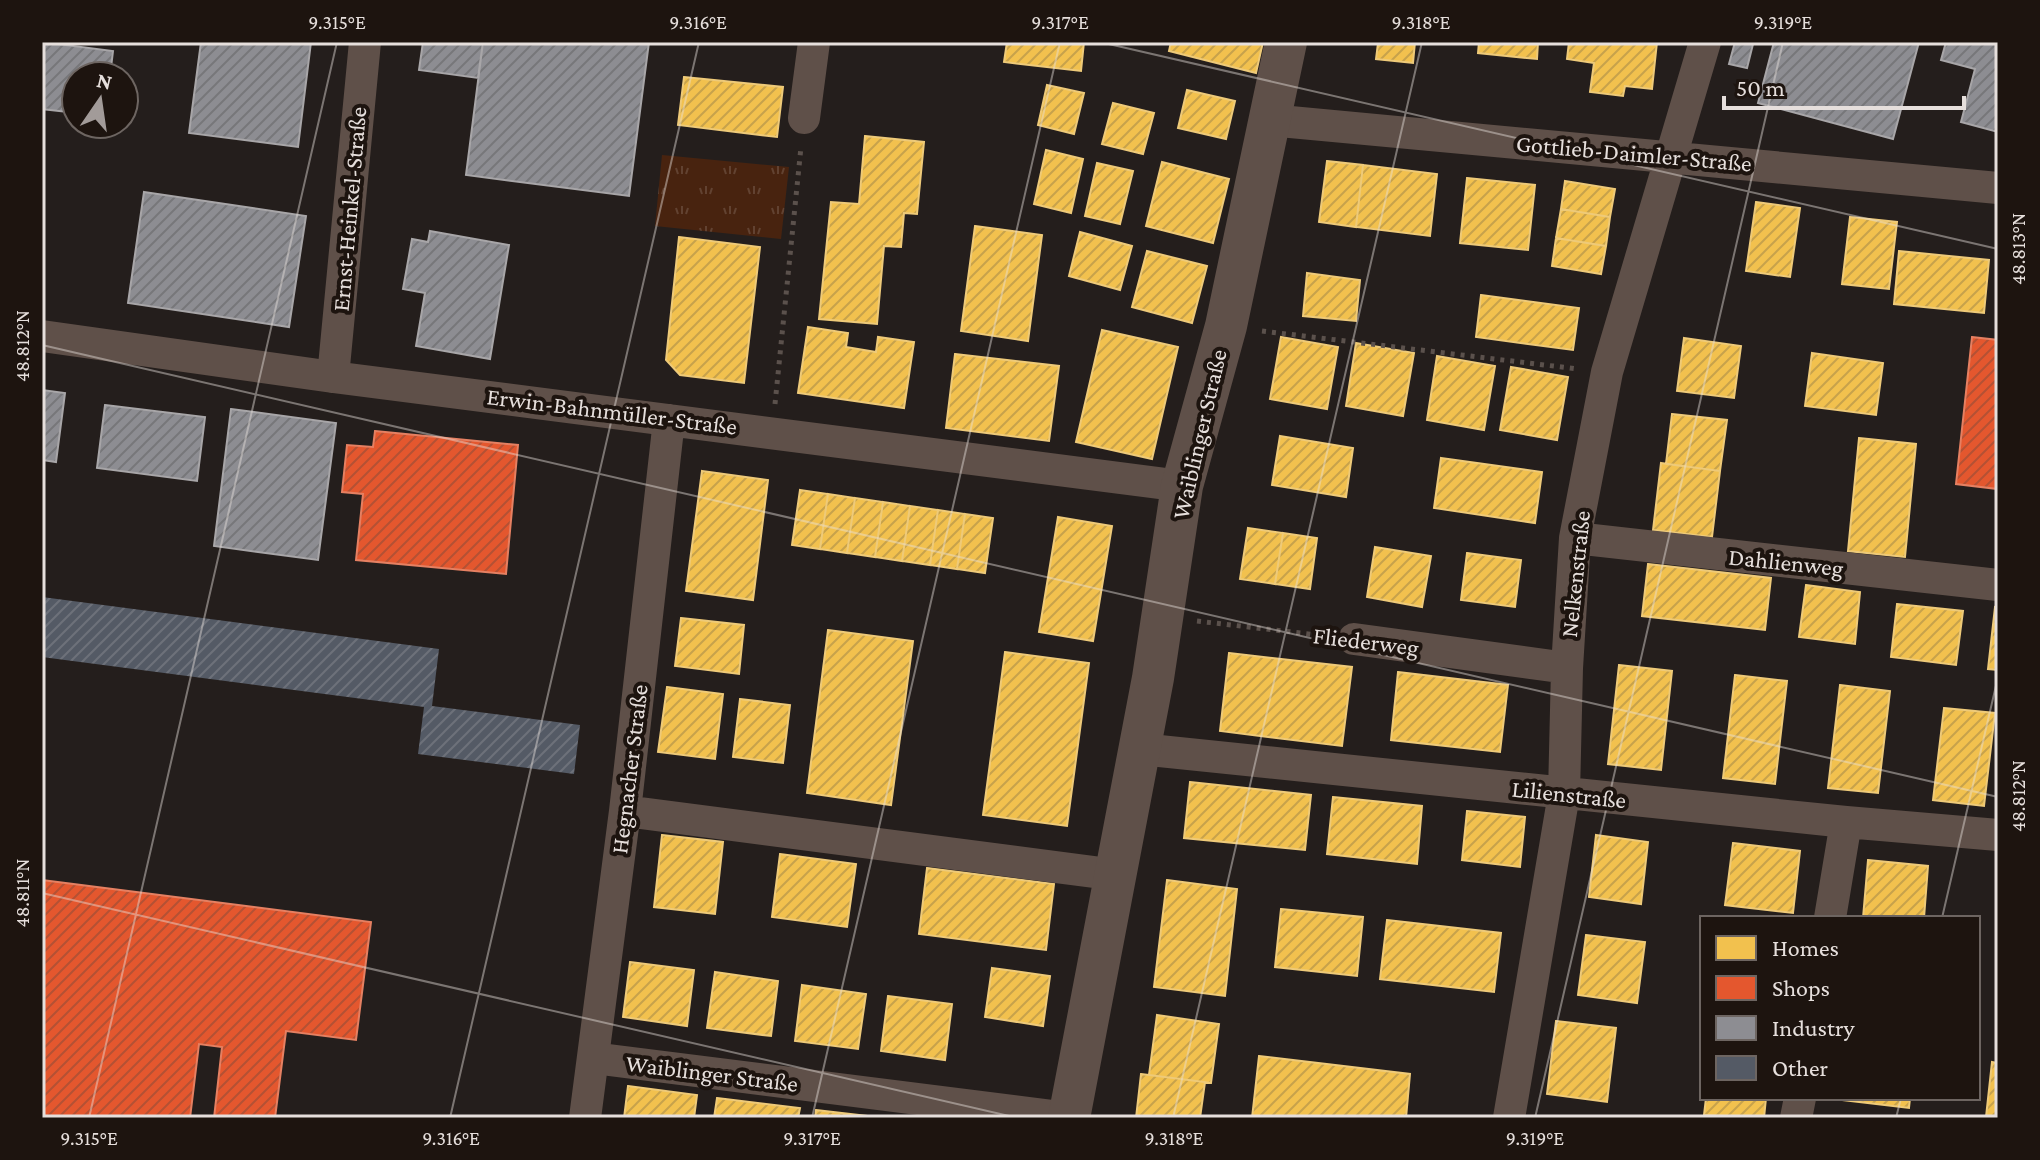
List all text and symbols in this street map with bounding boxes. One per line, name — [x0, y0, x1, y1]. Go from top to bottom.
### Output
text: 9.315°E — [308, 11, 366, 33]
text: 9.316°E — [669, 11, 727, 33]
text: 9.317°E — [1031, 11, 1089, 33]
text: 9.318°E — [1392, 11, 1451, 33]
text: 9.319°E — [1754, 11, 1812, 33]
north arrow — [60, 60, 140, 140]
scale bar — [1724, 60, 1964, 110]
text: N — [94, 67, 115, 95]
text: 50 m — [1736, 74, 1785, 101]
street label: Ernst-Heinkel-Straße — [327, 106, 371, 312]
street label: Gottlieb-Daimler-Straße — [1515, 129, 1753, 177]
text: 48.813°N — [2007, 213, 2029, 285]
text: 48.812°N — [11, 310, 33, 382]
street label: Waiblinger Straße — [1166, 346, 1232, 522]
street label: Erwin-Bahnmüller-Straße — [485, 382, 739, 440]
street label: Nelkenstraße — [1555, 509, 1595, 639]
street label: Dahlienweg — [1727, 543, 1845, 582]
street label: Fliederweg — [1312, 621, 1421, 661]
street label: Hegnacher Straße — [605, 683, 653, 855]
text: 48.812°N — [2007, 760, 2029, 832]
street label: Lilienstraße — [1511, 775, 1627, 813]
text: 48.811°N — [11, 858, 33, 928]
legend — [1700, 916, 1980, 1100]
text: Homes — [1772, 934, 1839, 961]
text: Shops — [1772, 974, 1830, 1001]
text: Industry — [1772, 1014, 1855, 1041]
street label: Waiblinger Straße — [624, 1049, 800, 1097]
text: Other — [1772, 1054, 1828, 1081]
text: 9.315°E — [60, 1127, 118, 1149]
text: 9.316°E — [422, 1127, 480, 1149]
text: 9.317°E — [783, 1127, 841, 1149]
text: 9.318°E — [1145, 1127, 1204, 1149]
text: 9.319°E — [1506, 1127, 1564, 1149]

